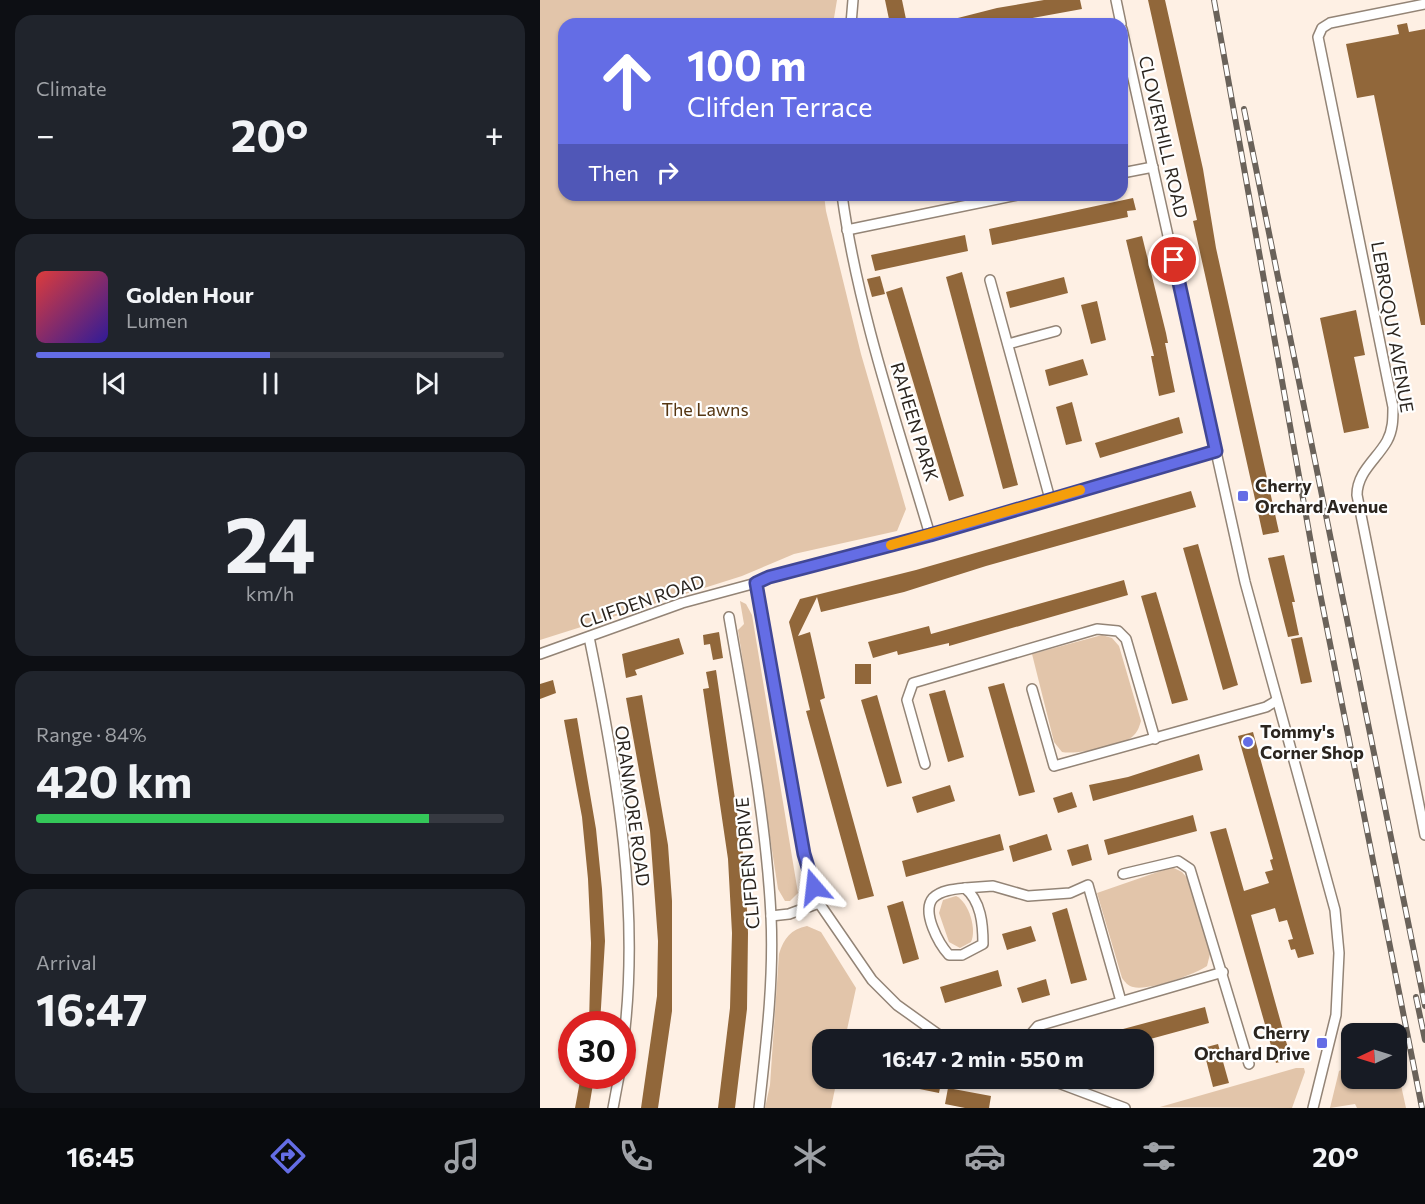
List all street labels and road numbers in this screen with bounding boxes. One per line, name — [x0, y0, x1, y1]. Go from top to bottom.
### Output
street label: CLOVERHILL ROAD — [1135, 53, 1193, 220]
street label: LEBROQUY AVENUE — [1367, 239, 1419, 414]
street label: RAHEEN PARK — [886, 360, 943, 484]
street label: CLIFDEN ROAD — [576, 569, 707, 633]
street label: ORANMORE ROAD — [611, 724, 655, 888]
street label: CLIFDEN DRIVE — [730, 796, 764, 930]

